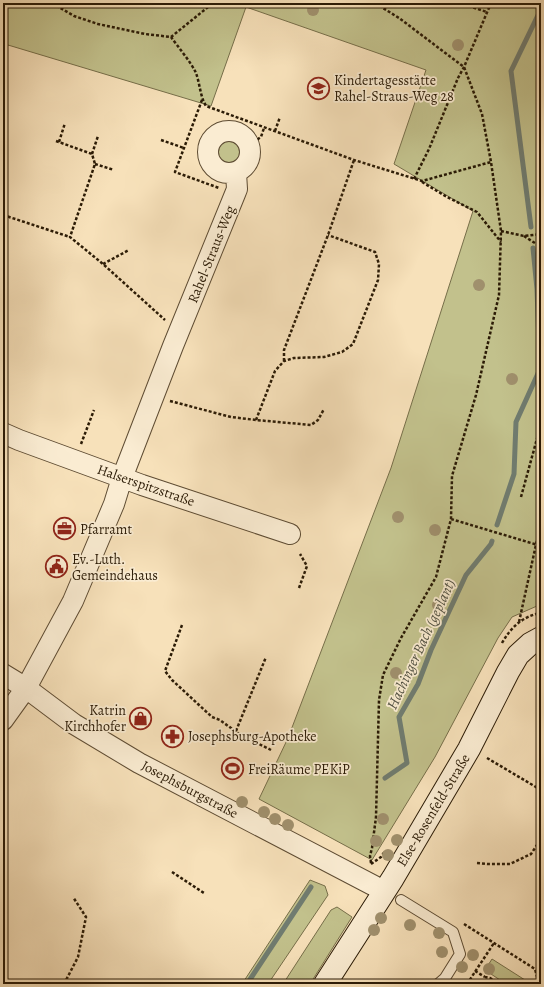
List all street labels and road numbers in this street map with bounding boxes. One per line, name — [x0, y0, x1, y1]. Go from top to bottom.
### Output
street label: Rahel-Straus-Weg — [183, 203, 240, 306]
street label: Halserspitzstraße — [95, 460, 197, 511]
street label: Else-Rosenfeld-Straße — [392, 750, 475, 870]
street label: Josephsburgstraße — [138, 756, 241, 823]

